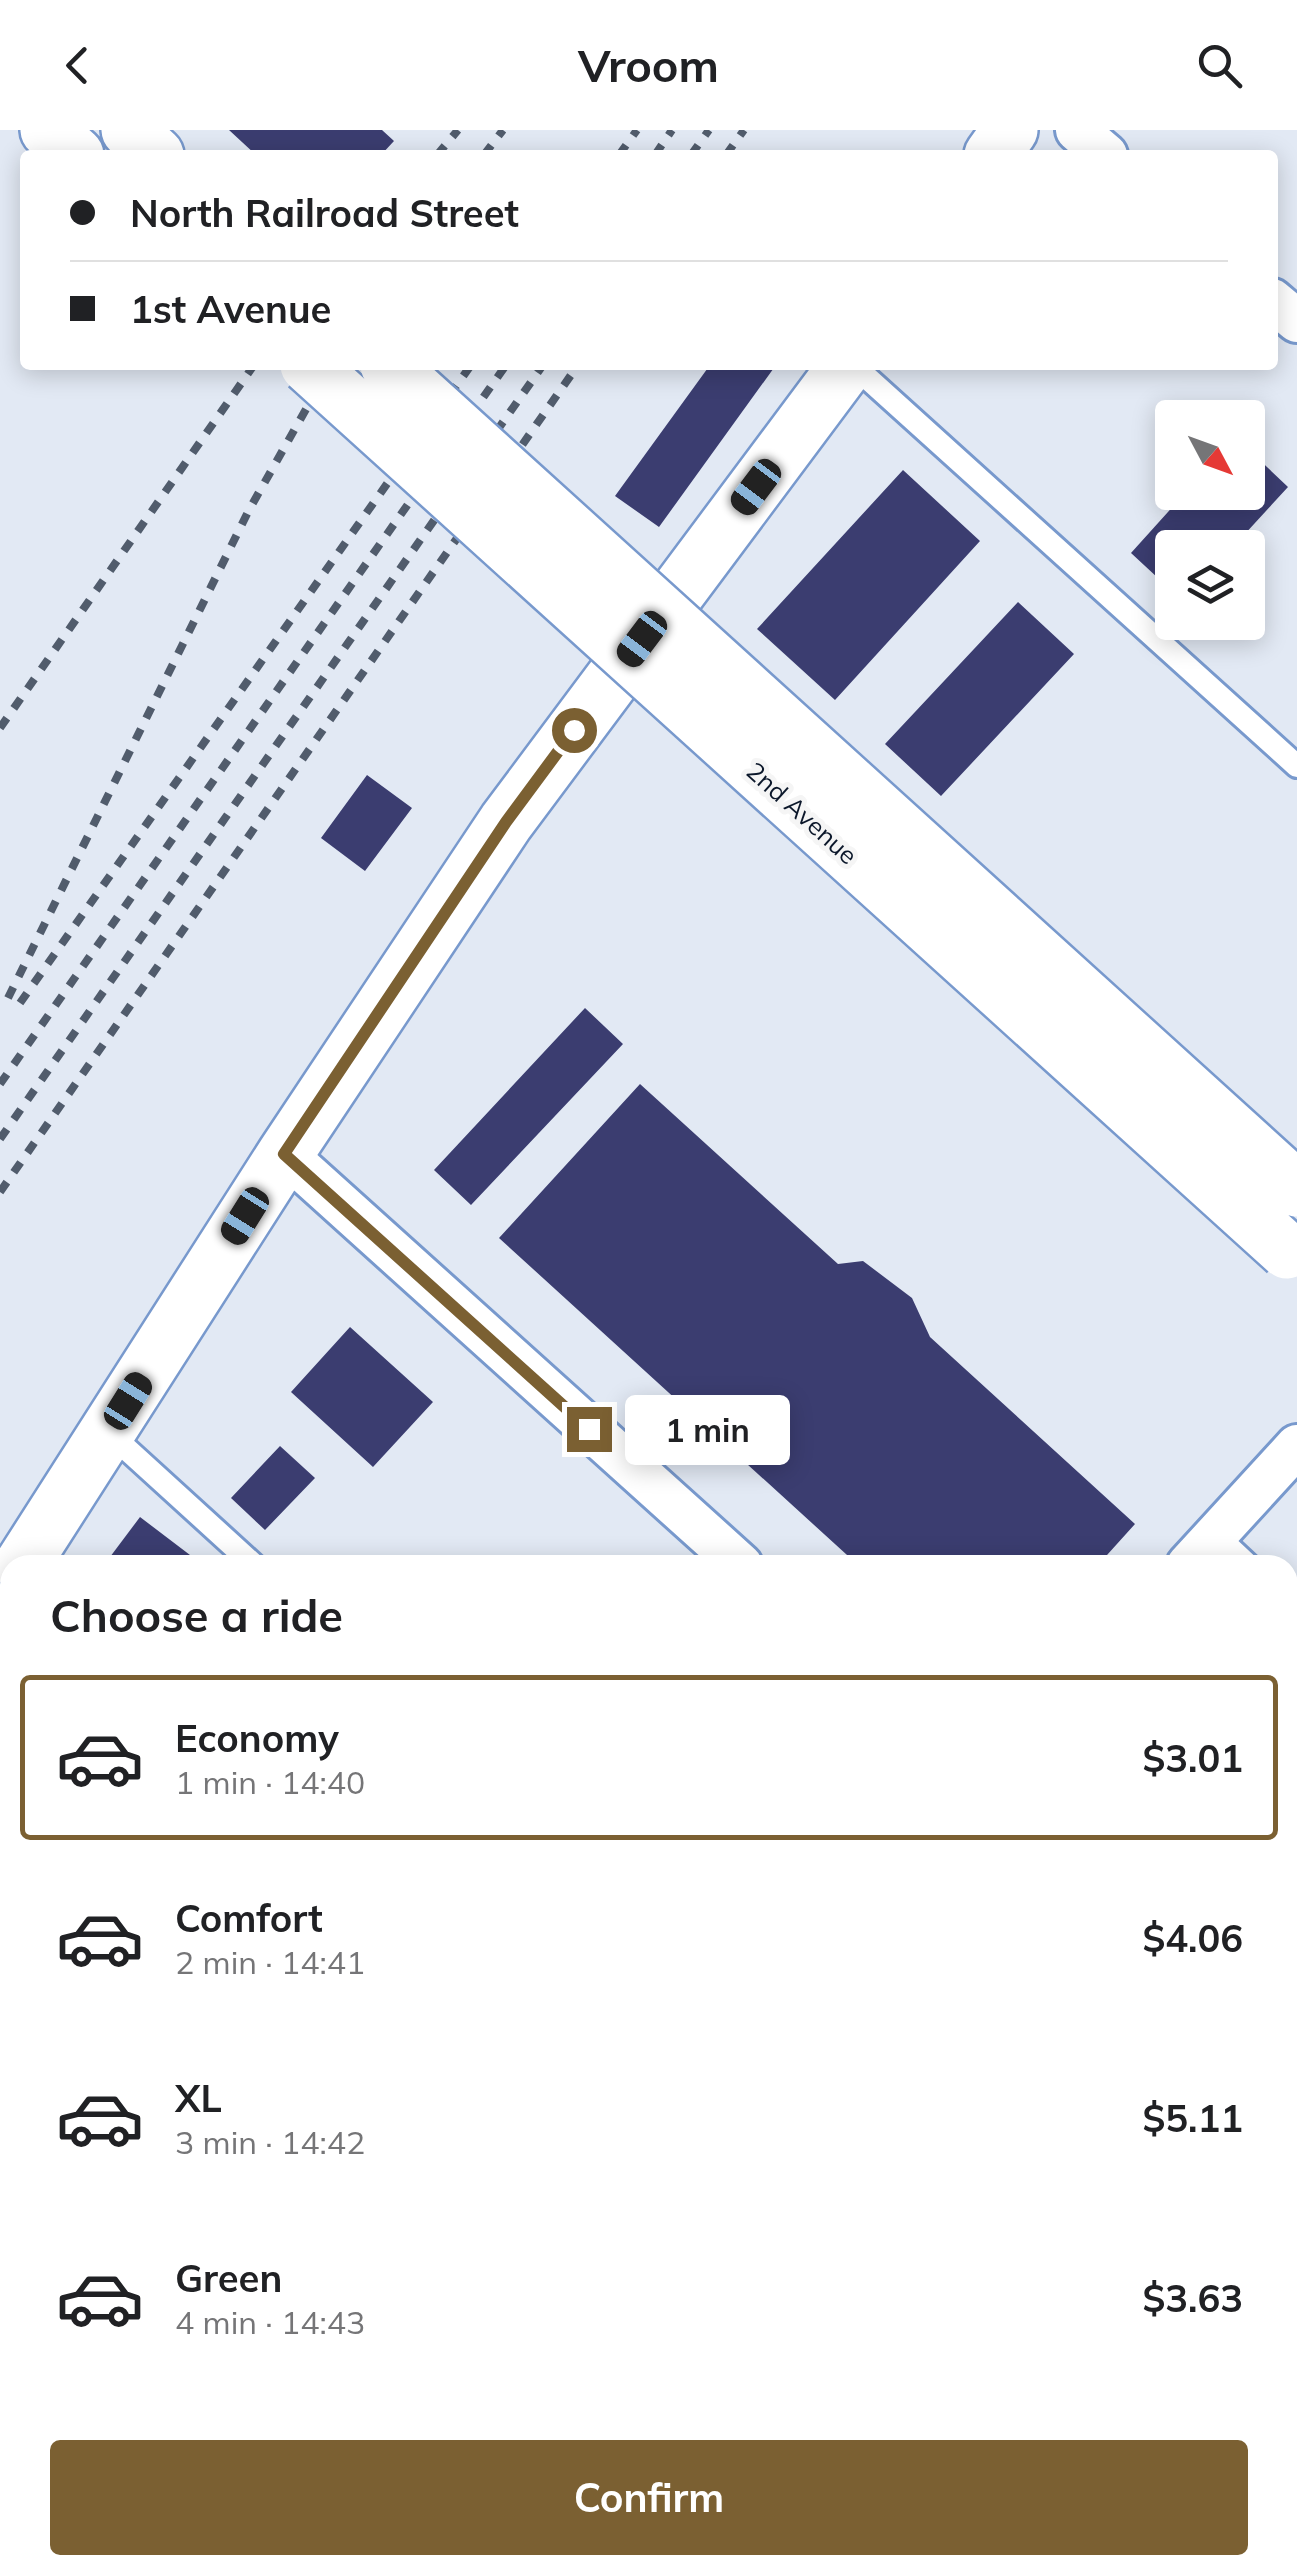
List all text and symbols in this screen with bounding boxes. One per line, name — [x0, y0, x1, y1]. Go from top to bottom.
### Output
text: Vroom — [578, 37, 719, 93]
icon: back — [50, 38, 105, 93]
icon: search — [1192, 38, 1247, 93]
text: North Railroad Street — [130, 189, 519, 237]
text: 1st Avenue — [130, 285, 331, 333]
north arrow — [1155, 400, 1265, 510]
map controls — [1155, 400, 1265, 640]
car — [726, 454, 786, 520]
button: layers — [1155, 530, 1265, 640]
car — [612, 606, 672, 672]
route start — [552, 708, 597, 753]
street label: 2nd Avenue — [741, 755, 864, 870]
car — [216, 1183, 274, 1249]
car — [99, 1368, 157, 1434]
callout: 1 min — [624, 1394, 789, 1464]
route end — [567, 1407, 612, 1452]
text: 1 min — [665, 1410, 750, 1450]
text: Choose a ride — [50, 1587, 343, 1643]
icon: car — [55, 1713, 145, 1803]
text: Economy — [175, 1714, 339, 1762]
text: $3.01 — [1142, 1734, 1243, 1782]
text: 1 min · 14:40 — [175, 1762, 365, 1802]
icon: car — [55, 1893, 145, 1983]
text: Comfort — [175, 1894, 323, 1942]
text: $4.06 — [1142, 1914, 1243, 1962]
text: 2 min · 14:41 — [175, 1942, 365, 1982]
icon: car — [55, 2073, 145, 2163]
text: XL — [175, 2074, 222, 2122]
text: $5.11 — [1142, 2094, 1243, 2142]
text: 3 min · 14:42 — [175, 2122, 365, 2162]
icon: car — [55, 2253, 145, 2343]
text: Green — [175, 2254, 282, 2302]
text: $3.63 — [1142, 2274, 1243, 2322]
text: 4 min · 14:43 — [175, 2302, 365, 2342]
button: Confirm — [50, 2440, 1248, 2555]

